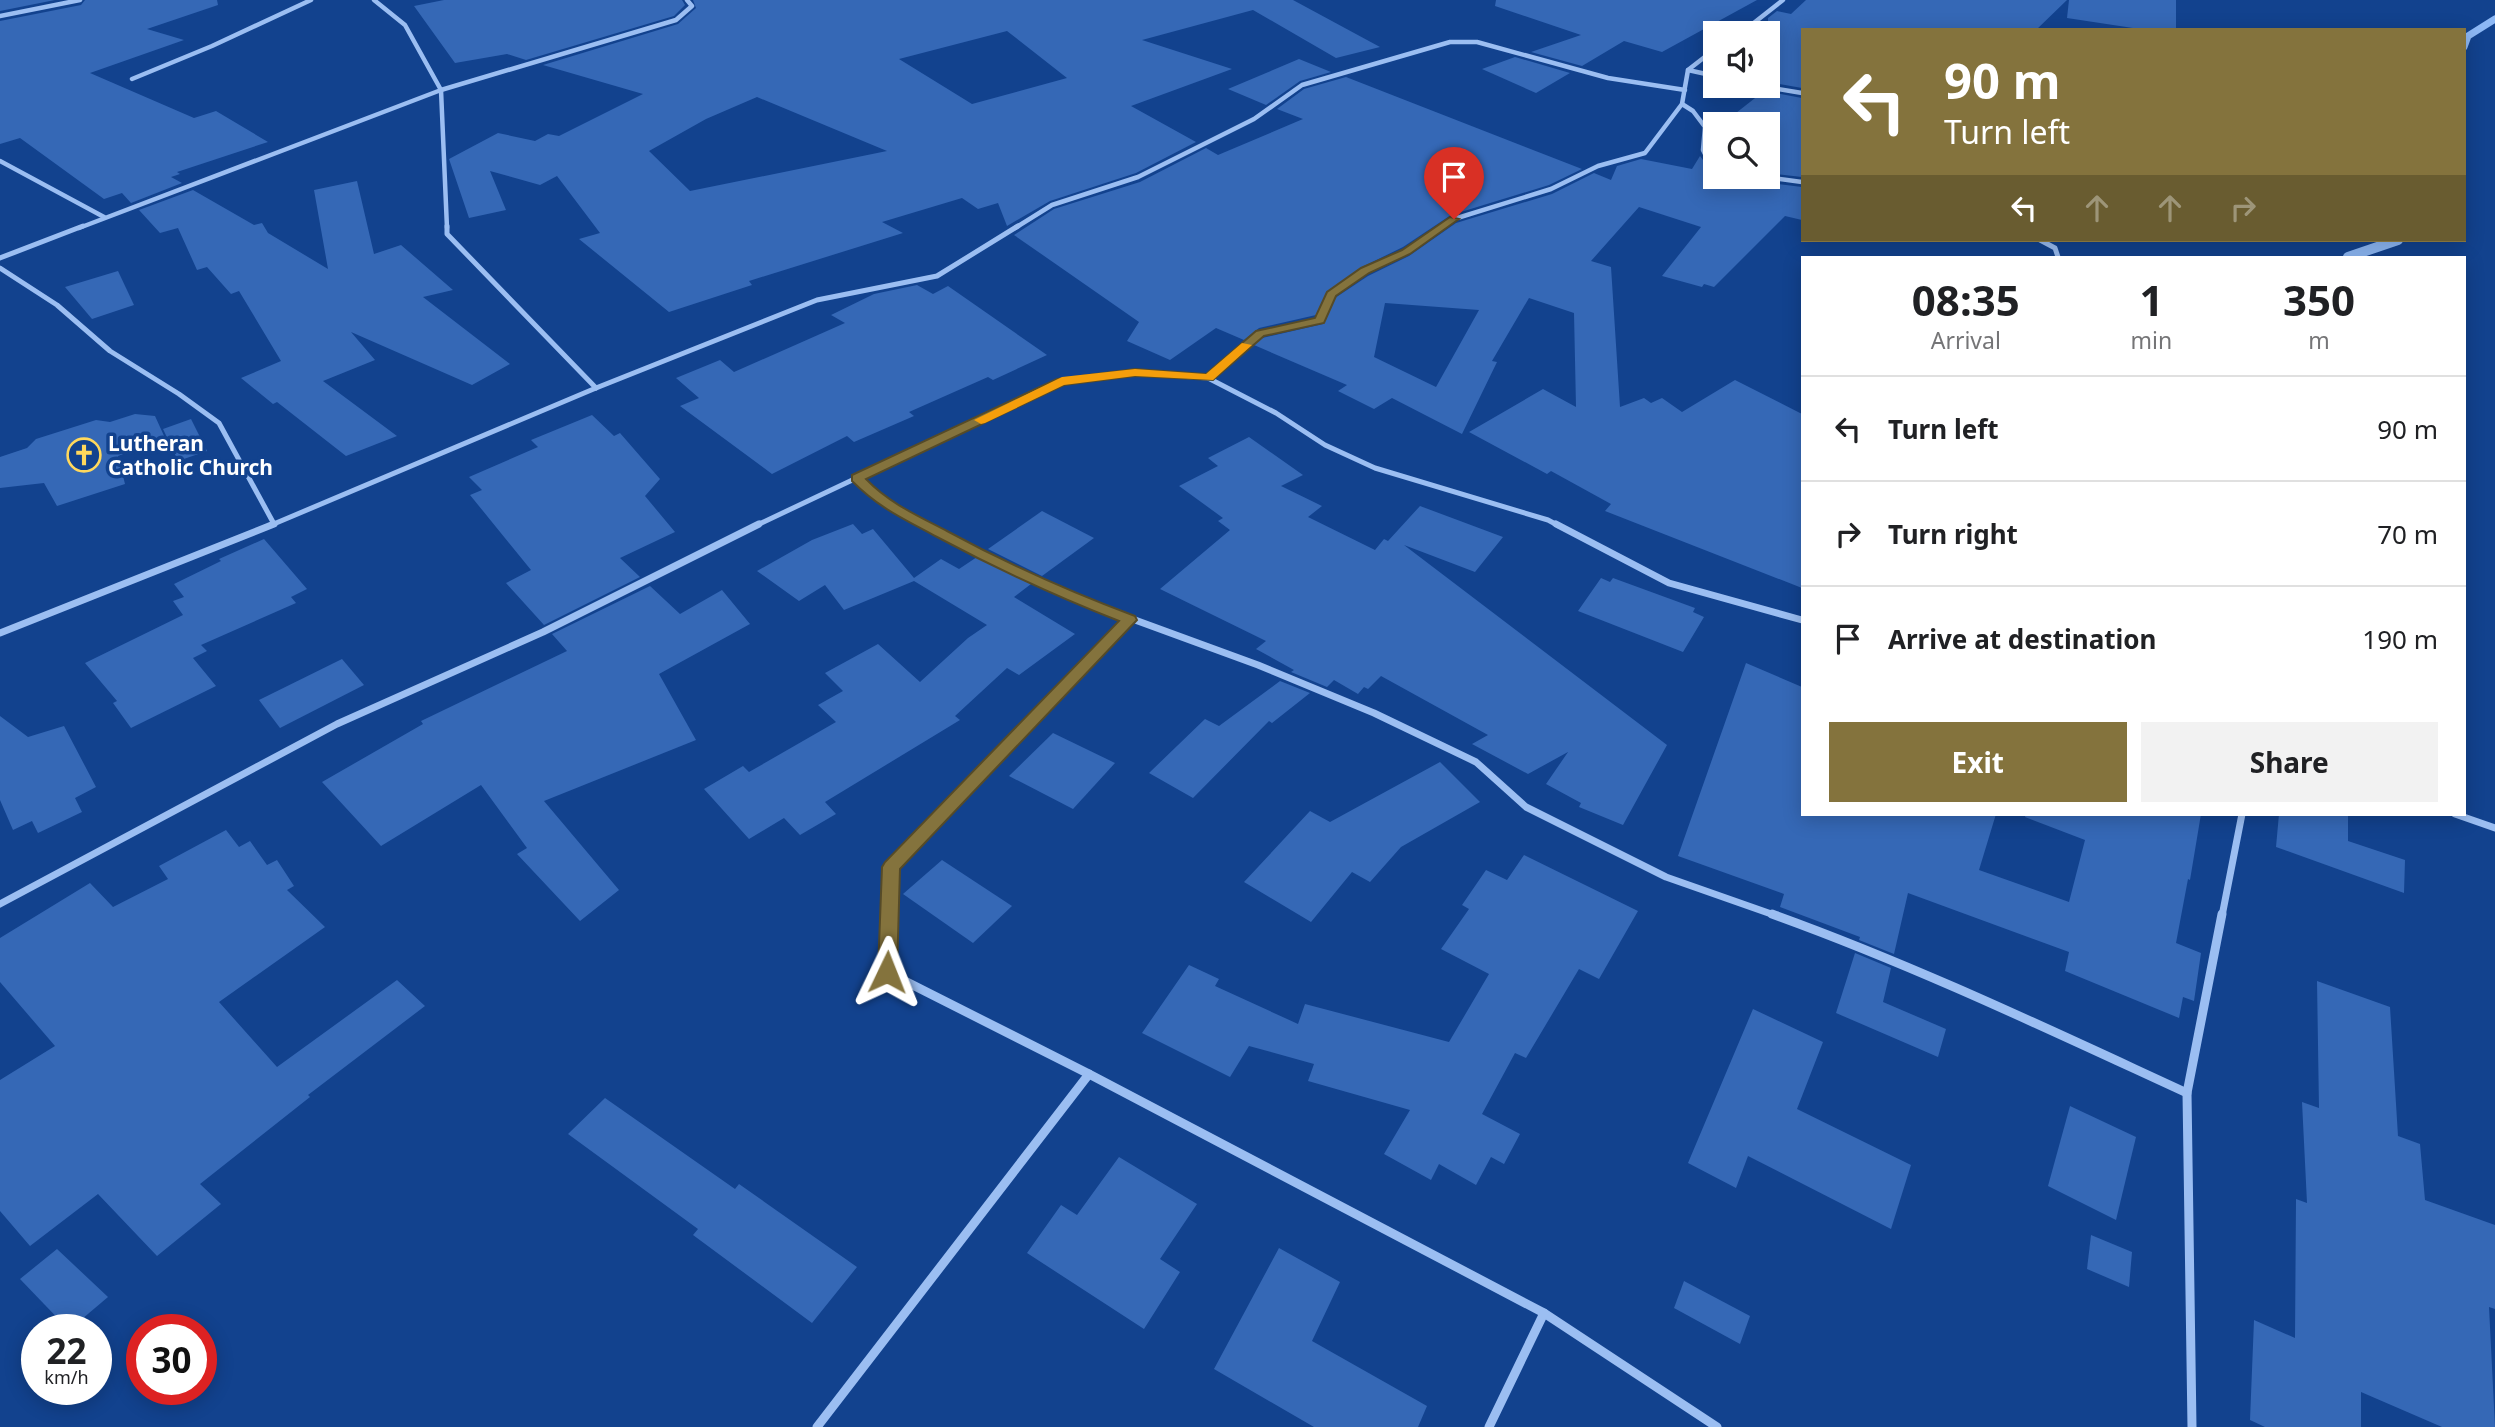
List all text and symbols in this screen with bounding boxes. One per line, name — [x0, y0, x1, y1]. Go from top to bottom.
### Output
map controls — [1703, 21, 1780, 189]
button: sound — [1703, 21, 1780, 98]
text: 90 m — [1944, 47, 2061, 113]
icon: left — [1829, 56, 1920, 147]
text: Turn left — [1944, 110, 2070, 153]
button: search — [1703, 112, 1780, 189]
pin — [1424, 147, 1484, 219]
icon: arrive — [1435, 158, 1473, 196]
icon: left — [2005, 189, 2043, 227]
icon: ahead — [2078, 189, 2116, 227]
icon: ahead — [2151, 189, 2189, 227]
icon: right — [2224, 189, 2262, 227]
text: 08:35 — [1912, 271, 2020, 328]
text: 1 — [2139, 271, 2163, 328]
text: 350 — [2283, 271, 2355, 328]
text: Arrival — [1931, 324, 2001, 356]
text: min — [2131, 324, 2172, 356]
text: m — [2308, 324, 2330, 356]
icon: left — [1829, 410, 1867, 448]
text: Turn left — [1888, 411, 1999, 447]
text: 90 m — [2377, 411, 2438, 447]
place label: Lutheran Catholic Church — [108, 429, 273, 481]
church icon: Lutheran Catholic Church — [65, 436, 103, 474]
icon: right — [1829, 515, 1867, 553]
text: Turn right — [1888, 516, 2018, 552]
text: 70 m — [2377, 516, 2438, 552]
icon: arrive — [1829, 620, 1867, 658]
text: Arrive at destination — [1888, 621, 2157, 657]
text: 190 m — [2362, 621, 2438, 657]
button: Exit — [1829, 722, 2127, 802]
button: Share — [2141, 722, 2438, 802]
position arrow — [850, 935, 924, 1009]
speed limit sign: 30 — [126, 1314, 217, 1405]
text: 22 — [46, 1327, 87, 1374]
text: km/h — [44, 1365, 89, 1389]

